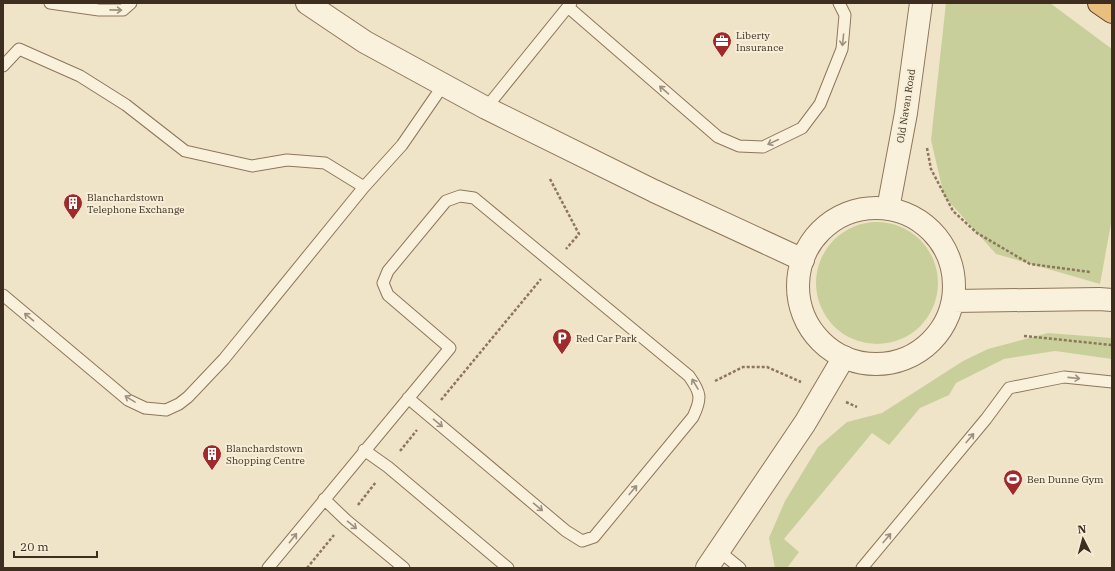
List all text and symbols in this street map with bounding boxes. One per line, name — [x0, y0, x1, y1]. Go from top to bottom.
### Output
one-way arrow — [109, 6, 122, 14]
place label: Liberty Insurance — [736, 29, 784, 54]
office icon: Liberty Insurance — [711, 30, 733, 58]
one-way arrow — [839, 33, 847, 46]
street label: Old Navan Road — [894, 68, 918, 144]
one-way arrow — [658, 85, 669, 94]
one-way arrow — [768, 139, 780, 146]
place label: Blanchardstown Telephone Exchange — [87, 191, 185, 216]
building icon: Blanchardstown Telephone Exchange — [62, 192, 84, 220]
one-way arrow — [24, 313, 35, 322]
parking icon: Red Car Park — [551, 327, 573, 355]
place label: Red Car Park — [576, 332, 637, 345]
one-way arrow — [1067, 374, 1080, 382]
one-way arrow — [690, 378, 698, 390]
one-way arrow — [124, 395, 136, 403]
one-way arrow — [433, 419, 443, 428]
one-way arrow — [966, 432, 974, 443]
place label: Blanchardstown Shopping Centre — [226, 442, 305, 467]
building icon: Blanchardstown Shopping Centre — [201, 443, 223, 471]
sports icon: Ben Dunne Gym — [1002, 468, 1024, 496]
place label: Ben Dunne Gym — [1027, 473, 1104, 486]
one-way arrow — [628, 485, 637, 495]
one-way arrow — [532, 502, 543, 511]
north arrow — [1063, 519, 1103, 559]
one-way arrow — [347, 521, 358, 530]
text: N — [1077, 522, 1087, 536]
one-way arrow — [289, 532, 297, 543]
scale bar — [14, 533, 97, 559]
one-way arrow — [883, 533, 892, 543]
text: 20 m — [20, 539, 49, 554]

